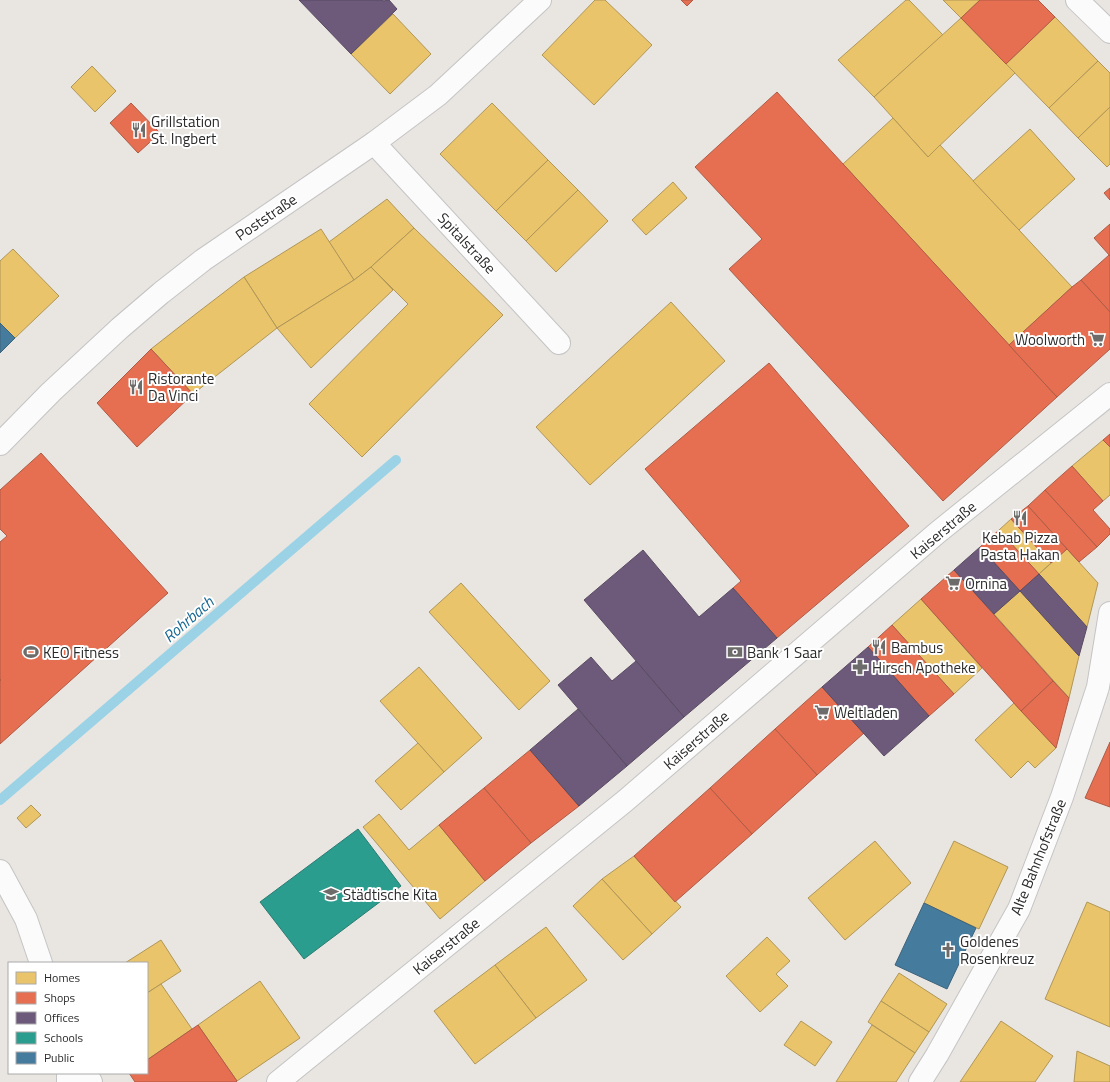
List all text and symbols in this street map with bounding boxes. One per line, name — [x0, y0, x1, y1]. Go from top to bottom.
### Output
place label: Grillstation St. Ingbert — [151, 110, 220, 150]
restaurant icon: Grillstation St. Ingbert — [130, 121, 148, 139]
street label: Poststraße — [230, 188, 302, 246]
street label: Spitalstraße — [432, 207, 502, 279]
place label: Woolworth — [1015, 328, 1085, 351]
supermarket icon: Woolworth — [1088, 330, 1106, 348]
place label: Ristorante Da Vinci — [148, 367, 214, 407]
restaurant icon: Ristorante Da Vinci — [127, 378, 145, 396]
street label: Kaiserstraße — [905, 495, 981, 565]
restaurant icon: Kebab Pizza Pasta Hakan — [1011, 509, 1029, 527]
place label: Kebab Pizza Pasta Hakan — [980, 526, 1060, 566]
place label: Ornina — [965, 572, 1007, 595]
supermarket icon: Ornina — [944, 574, 962, 592]
water label: Rohrbach — [157, 589, 219, 648]
place label: Bambus — [891, 636, 943, 659]
restaurant icon: Bambus — [870, 638, 888, 656]
place label: KEO Fitness — [43, 641, 119, 664]
place label: Bank 1 Saar — [747, 641, 822, 664]
sports icon: KEO Fitness — [22, 643, 40, 661]
bank icon: Bank 1 Saar — [726, 643, 744, 661]
place label: Hirsch Apotheke — [872, 656, 976, 679]
pharmacy icon: Hirsch Apotheke — [851, 658, 869, 676]
place label: Weltladen — [834, 701, 898, 724]
supermarket icon: Weltladen — [813, 703, 831, 721]
street label: Kaiserstraße — [658, 705, 734, 775]
street label: Alte Bahnhofstraße — [1004, 795, 1072, 919]
place label: Städtische Kita — [343, 883, 438, 906]
school or university icon: Städtische Kita — [322, 885, 340, 903]
street label: Kaiserstraße — [408, 912, 484, 980]
place label: Goldenes Rosenkreuz — [960, 930, 1034, 970]
church icon: Goldenes Rosenkreuz — [939, 941, 957, 959]
legend — [8, 962, 148, 1074]
text: Homes — [44, 968, 80, 987]
text: Shops — [44, 988, 76, 1007]
text: Offices — [44, 1008, 80, 1027]
text: Schools — [44, 1028, 84, 1047]
text: Public — [44, 1048, 74, 1067]

